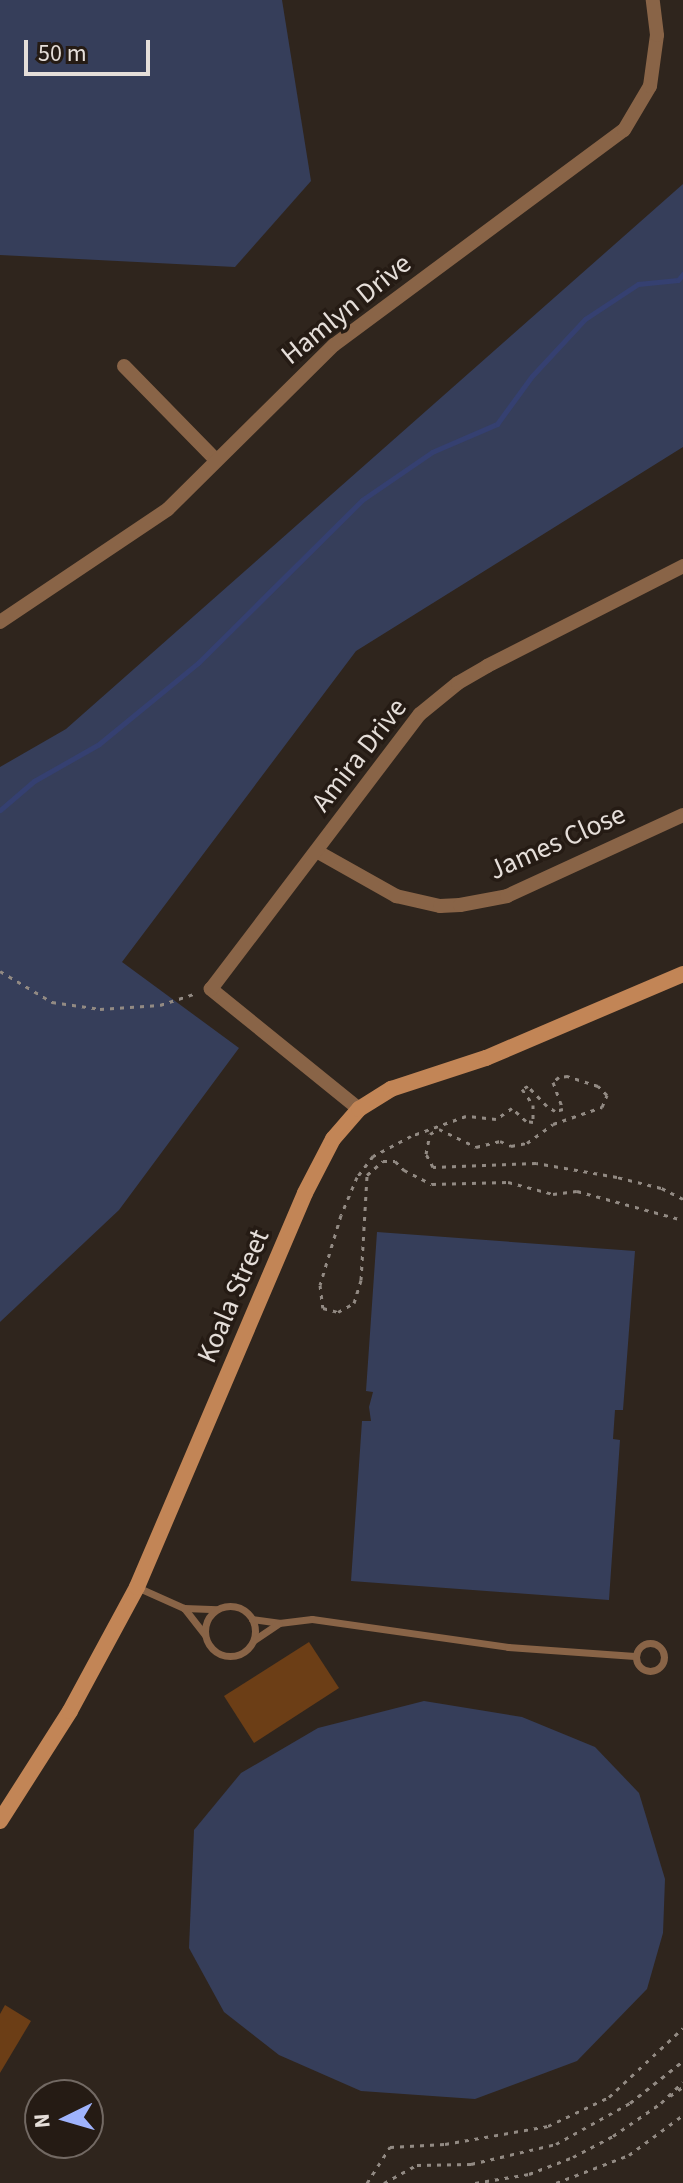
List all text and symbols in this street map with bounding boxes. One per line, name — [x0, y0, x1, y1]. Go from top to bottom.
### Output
scale bar — [28, 24, 154, 74]
text: 50 m — [38, 36, 87, 71]
street label: Hamlyn Drive — [274, 246, 418, 372]
street label: Amira Drive — [304, 692, 414, 818]
street label: James Close — [484, 797, 630, 887]
street label: Koala Street — [190, 1224, 276, 1368]
north arrow — [24, 2079, 104, 2159]
text: N — [26, 2112, 59, 2130]

